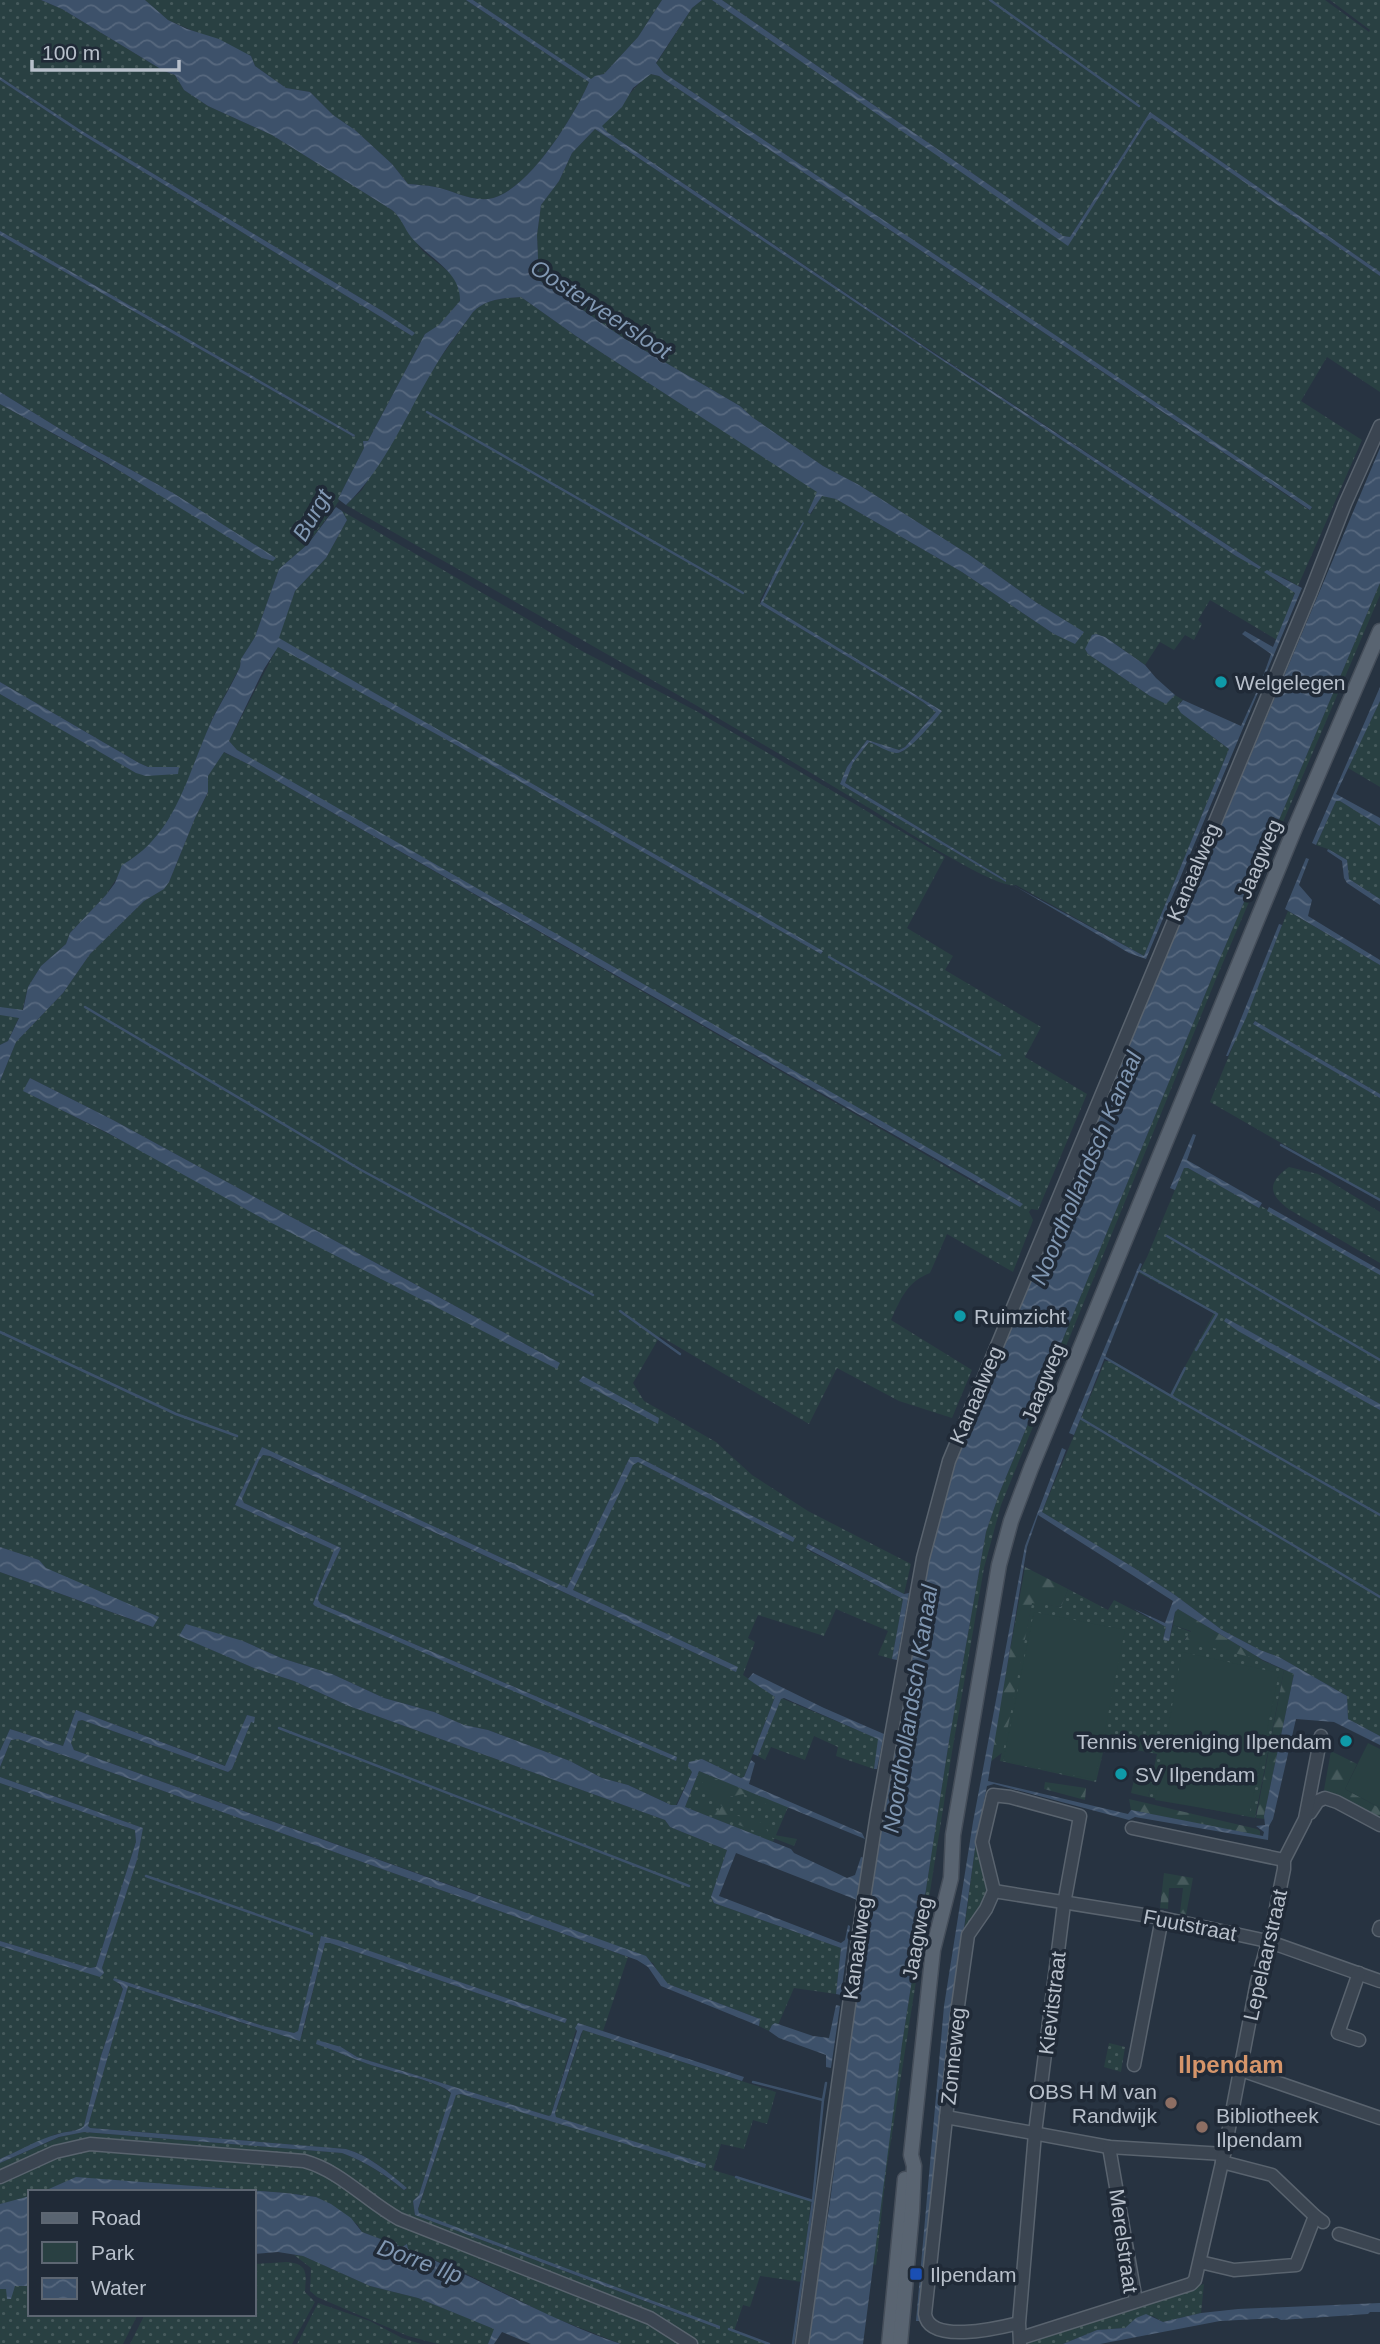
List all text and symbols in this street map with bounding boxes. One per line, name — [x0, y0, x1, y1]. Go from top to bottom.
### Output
scale bar — [32, 28, 178, 72]
text: 100 m — [42, 41, 100, 64]
water label: Oosterveersloot — [526, 254, 678, 365]
water label: Burgt — [287, 483, 338, 545]
place label: Welgelegen — [1235, 671, 1346, 694]
marker: Welgelegen — [1213, 674, 1229, 690]
street label: Jaagweg — [1232, 816, 1286, 902]
street label: Kanaalweg — [1162, 820, 1224, 924]
water label: Noordhollandsch Kanaal — [1025, 1047, 1147, 1288]
place label: Ruimzicht — [974, 1305, 1066, 1328]
marker: Ruimzicht — [952, 1308, 968, 1324]
street label: Jaagweg — [1017, 1340, 1069, 1426]
street label: Kanaalweg — [945, 1343, 1007, 1447]
water label: Noordhollandsch Kanaal — [878, 1582, 943, 1835]
place label: Tennis vereniging Ilpendam — [1076, 1730, 1332, 1753]
marker: Tennis vereniging Ilpendam — [1338, 1733, 1354, 1749]
place label: SV Ilpendam — [1135, 1763, 1255, 1786]
marker: SV Ilpendam — [1113, 1766, 1129, 1782]
street label: Lepelaarstraat — [1239, 1887, 1291, 2023]
street label: Kanaalweg — [838, 1895, 876, 2001]
street label: Jaagweg — [898, 1895, 936, 1981]
street label: Fuutstraat — [1141, 1905, 1239, 1945]
street label: Kievitstraat — [1034, 1950, 1070, 2056]
street label: Zonneweg — [936, 2006, 970, 2106]
district label: Ilpendam — [1178, 2051, 1284, 2078]
place label: OBS H M van Randwijk — [1029, 2080, 1157, 2127]
marker: OBS H M van Randwijk — [1163, 2095, 1179, 2111]
place label: Bibliotheek Ilpendam — [1216, 2104, 1319, 2151]
marker: Bibliotheek Ilpendam — [1194, 2119, 1210, 2135]
street label: Merelstraat — [1105, 2187, 1143, 2295]
legend — [28, 2190, 256, 2316]
text: Road — [91, 2206, 141, 2229]
water label: Dorre Ilp — [374, 2234, 466, 2288]
text: Park — [91, 2241, 135, 2264]
place label: Ilpendam — [930, 2263, 1016, 2286]
marker: Ilpendam — [908, 2266, 924, 2282]
text: Water — [91, 2276, 146, 2299]

